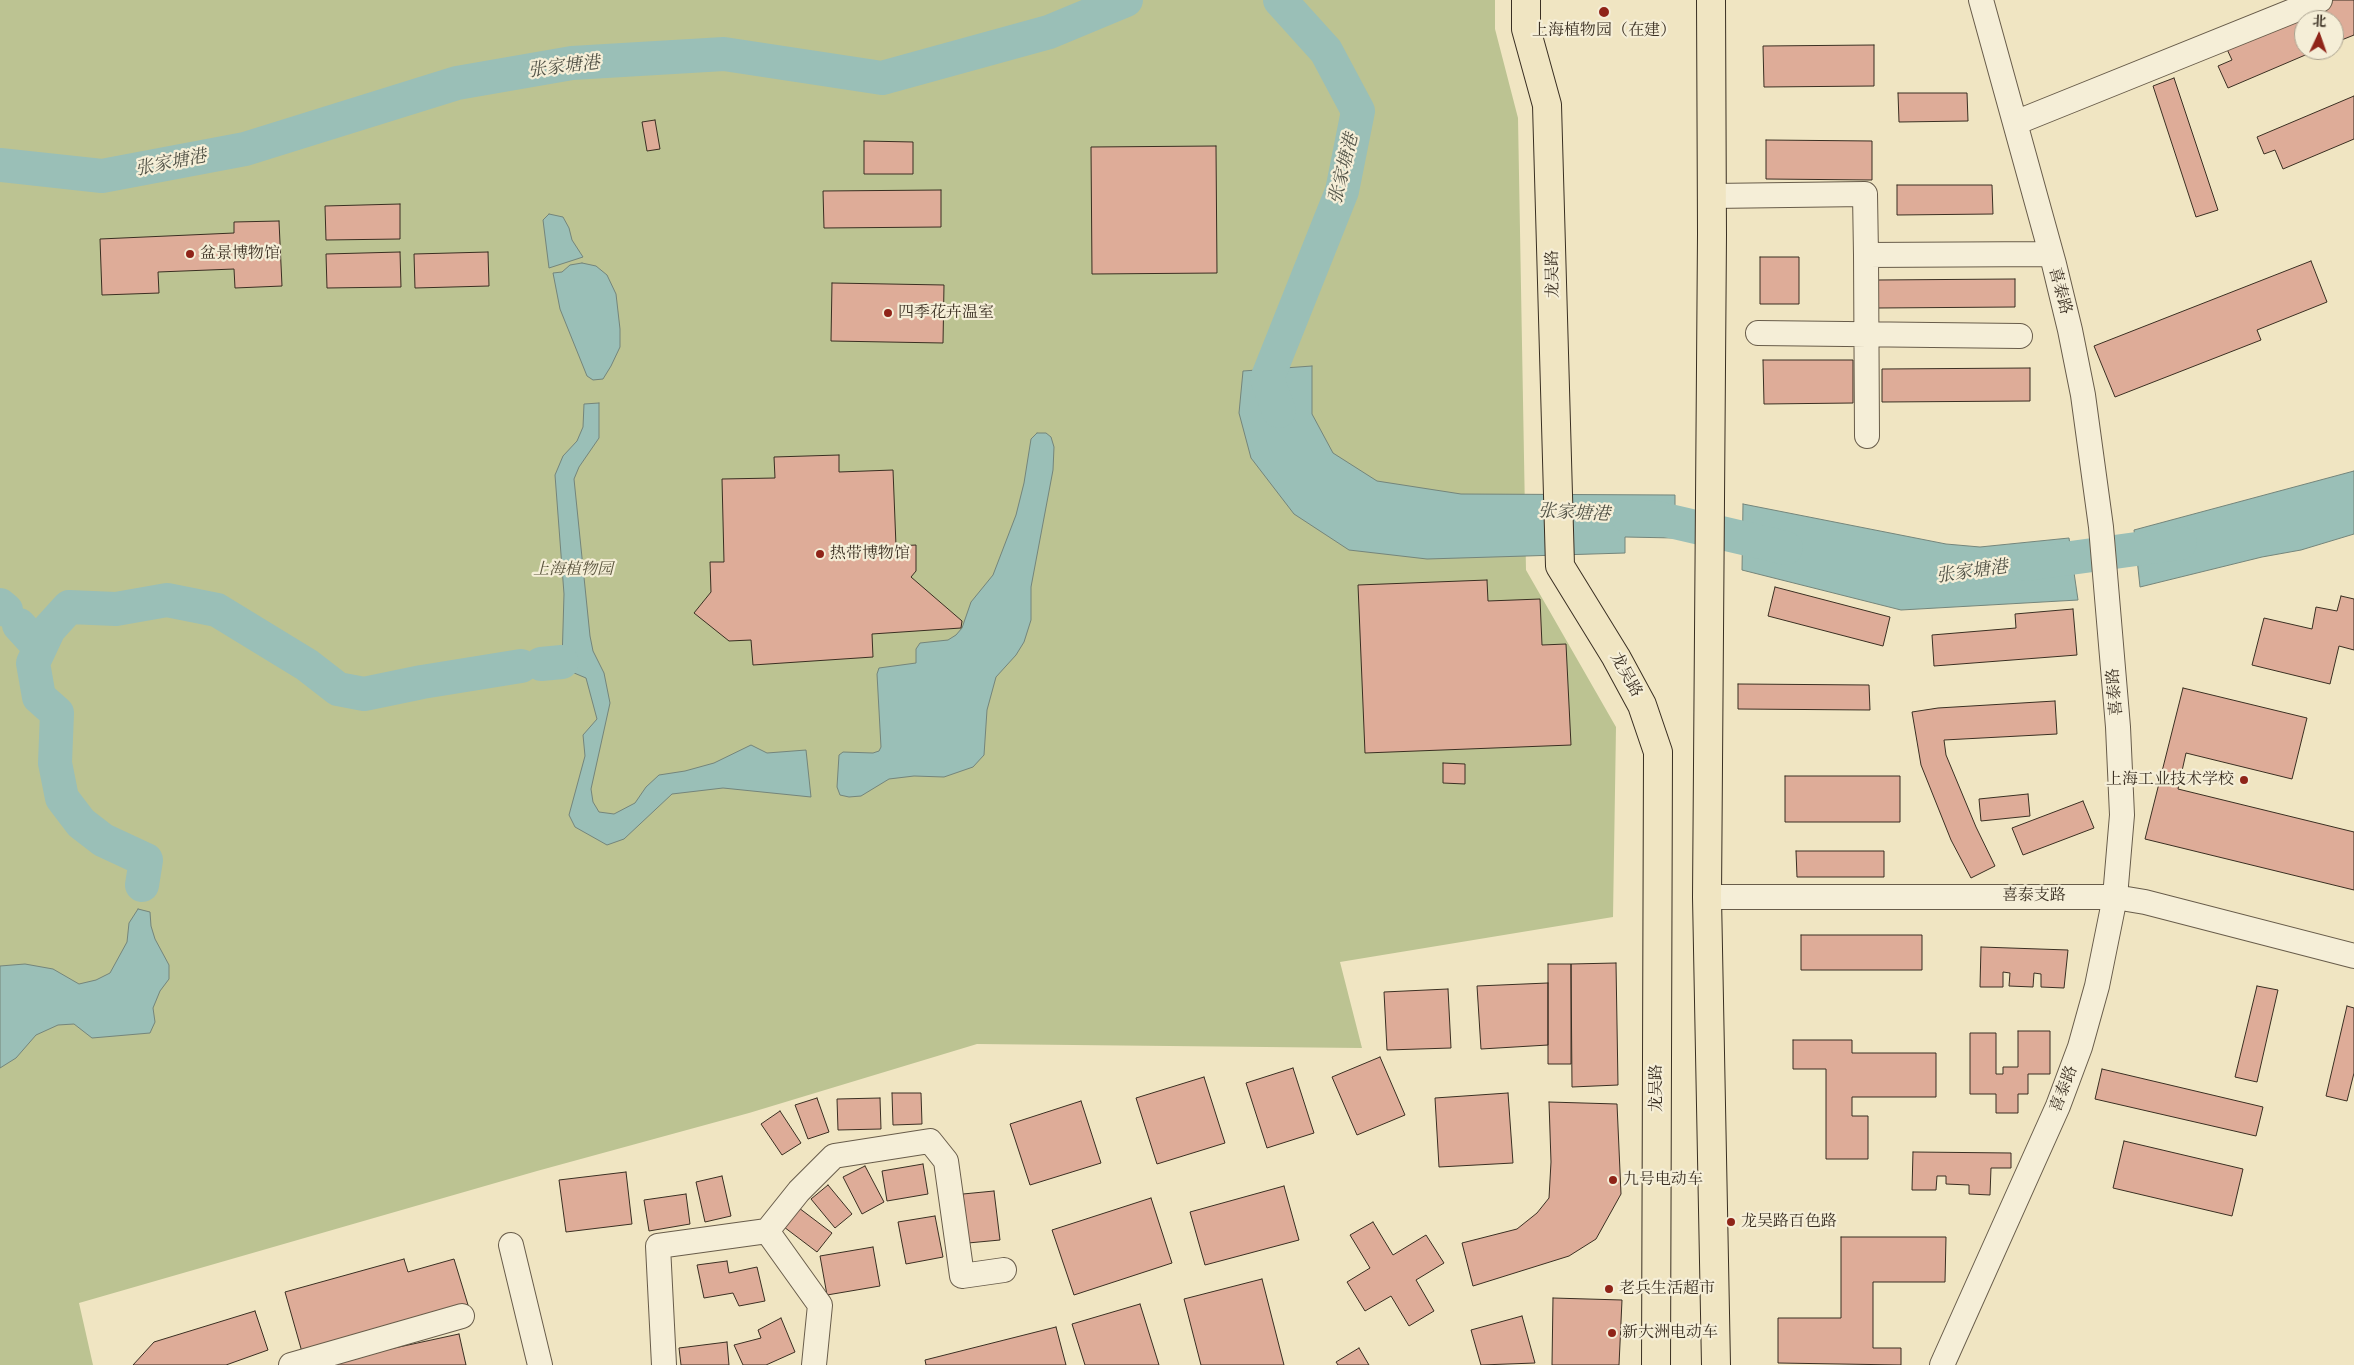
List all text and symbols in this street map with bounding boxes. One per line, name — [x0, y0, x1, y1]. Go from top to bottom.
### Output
marker: 上海植物园（在建） — [1597, 5, 1611, 19]
north arrow — [2294, 10, 2344, 60]
text: 北 — [2312, 12, 2327, 30]
place label: 上海植物园（在建） — [1532, 21, 1676, 41]
water label: 张家塘港 — [527, 52, 601, 82]
water label: 张家塘港 — [1325, 131, 1363, 207]
water label: 张家塘港 — [134, 146, 208, 180]
place label: 盆景博物馆 — [200, 244, 280, 264]
marker: 盆景博物馆 — [184, 248, 196, 260]
street label: 龙吴路 — [1543, 250, 1563, 298]
street label: 喜泰路 — [2045, 265, 2075, 317]
place label: 四季花卉温室 — [898, 303, 994, 323]
marker: 四季花卉温室 — [882, 307, 894, 319]
water label: 张家塘港 — [1537, 500, 1611, 526]
place label: 热带博物馆 — [830, 544, 910, 564]
marker: 热带博物馆 — [814, 548, 826, 560]
water label: 张家塘港 — [1935, 556, 2009, 588]
park label: 上海植物园 — [533, 560, 613, 580]
street label: 龙吴路 — [1606, 649, 1646, 701]
street label: 喜泰路 — [2103, 667, 2127, 717]
place label: 上海工业技术学校 — [2106, 770, 2234, 790]
marker: 上海工业技术学校 — [2238, 774, 2250, 786]
street label: 喜泰支路 — [2002, 886, 2066, 906]
street label: 喜泰路 — [2046, 1063, 2082, 1115]
street label: 龙吴路 — [1647, 1064, 1667, 1112]
place label: 九号电动车 — [1623, 1170, 1703, 1190]
marker: 九号电动车 — [1607, 1174, 1619, 1186]
place label: 龙吴路百色路 — [1741, 1212, 1837, 1232]
marker: 龙吴路百色路 — [1725, 1216, 1737, 1228]
place label: 老兵生活超市 — [1619, 1279, 1715, 1299]
marker: 老兵生活超市 — [1603, 1283, 1615, 1295]
place label: 新大洲电动车 — [1622, 1323, 1718, 1343]
marker: 新大洲电动车 — [1606, 1327, 1618, 1339]

